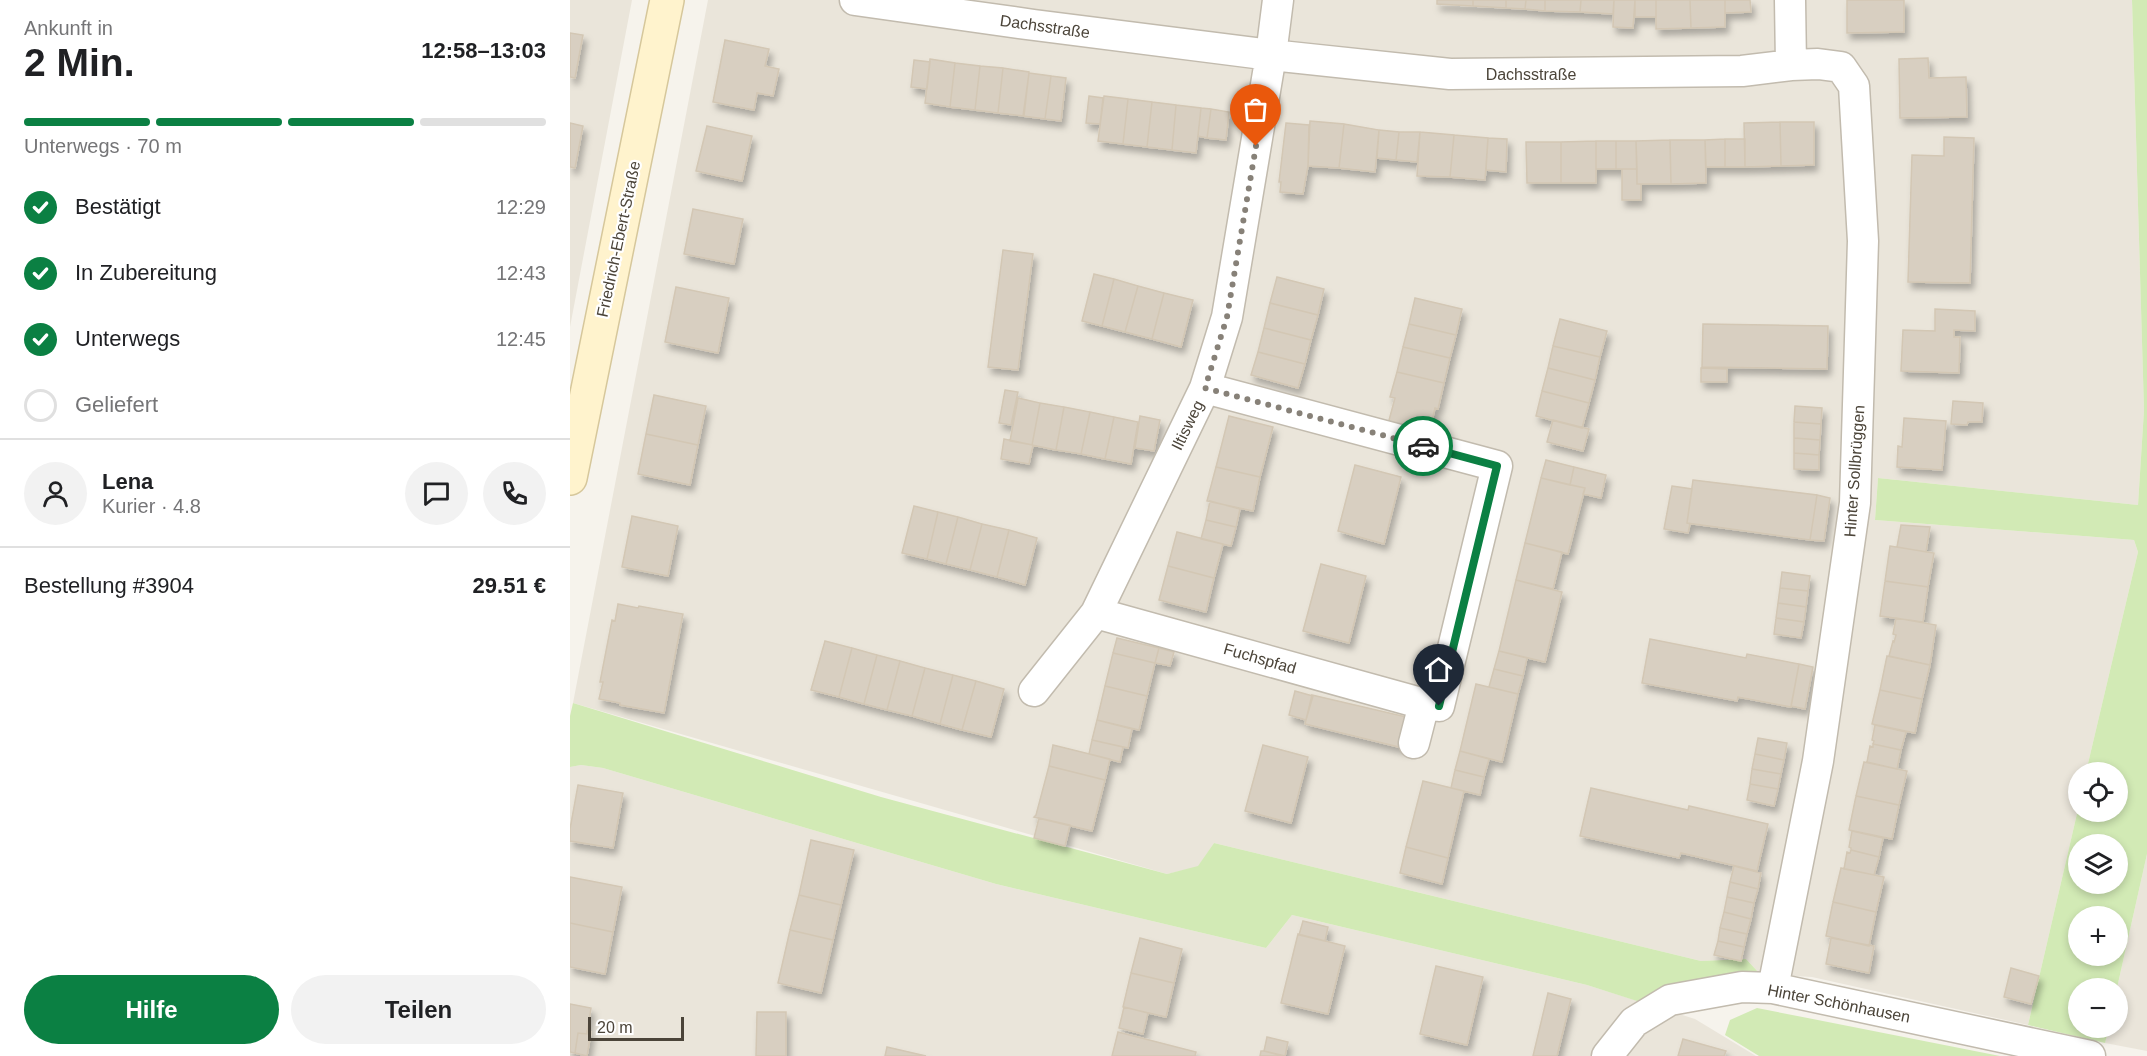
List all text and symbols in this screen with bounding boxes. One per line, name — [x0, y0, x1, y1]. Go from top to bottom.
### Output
street label: Dachsstraße — [999, 12, 1091, 41]
text: Ankunft in — [24, 17, 113, 39]
text: 12:58–13:03 — [421, 38, 546, 63]
text: 2 Min. — [24, 41, 135, 84]
street label: Dachsstraße — [1486, 66, 1576, 83]
pin — [1230, 84, 1281, 146]
icon: bag — [1239, 93, 1272, 126]
text: Unterwegs · 70 m — [24, 135, 182, 157]
street label: Friedrich-Ebert-Straße — [594, 159, 643, 319]
icon: check — [24, 191, 57, 224]
text: Bestätigt — [75, 194, 161, 219]
text: 12:29 — [496, 196, 546, 218]
icon: check — [24, 257, 57, 290]
text: In Zubereitung — [75, 260, 217, 285]
text: 12:43 — [496, 262, 546, 284]
icon: check — [24, 323, 57, 356]
text: Unterwegs — [75, 326, 180, 351]
text: 12:45 — [496, 328, 546, 350]
text: Geliefert — [75, 392, 158, 417]
street label: Iltisweg — [1168, 398, 1207, 453]
street label: Hinter Sollbrüggen — [1841, 404, 1868, 538]
courier — [1393, 416, 1453, 476]
icon: car — [1407, 430, 1440, 463]
button: person — [24, 462, 87, 525]
button: chat — [405, 462, 468, 525]
button: phone — [483, 462, 546, 525]
text: Lena — [102, 469, 153, 494]
text: Kurier · 4.8 — [102, 495, 201, 517]
text: Bestellung #3904 — [24, 573, 194, 598]
text: 29.51 € — [473, 573, 546, 598]
street label: Fuchspfad — [1222, 640, 1298, 677]
pin — [1413, 644, 1464, 706]
icon: home — [1422, 653, 1455, 686]
map controls — [2068, 762, 2128, 1038]
button: locate — [2068, 762, 2128, 822]
button: layers — [2068, 834, 2128, 894]
button: + — [2068, 906, 2128, 966]
button: Hilfe — [24, 975, 279, 1044]
button: Teilen — [291, 975, 546, 1044]
button: − — [2068, 978, 2128, 1038]
street label: Hinter Schönhausen — [1766, 981, 1912, 1026]
scale bar — [588, 1014, 684, 1042]
text: 20 m — [597, 1019, 633, 1036]

